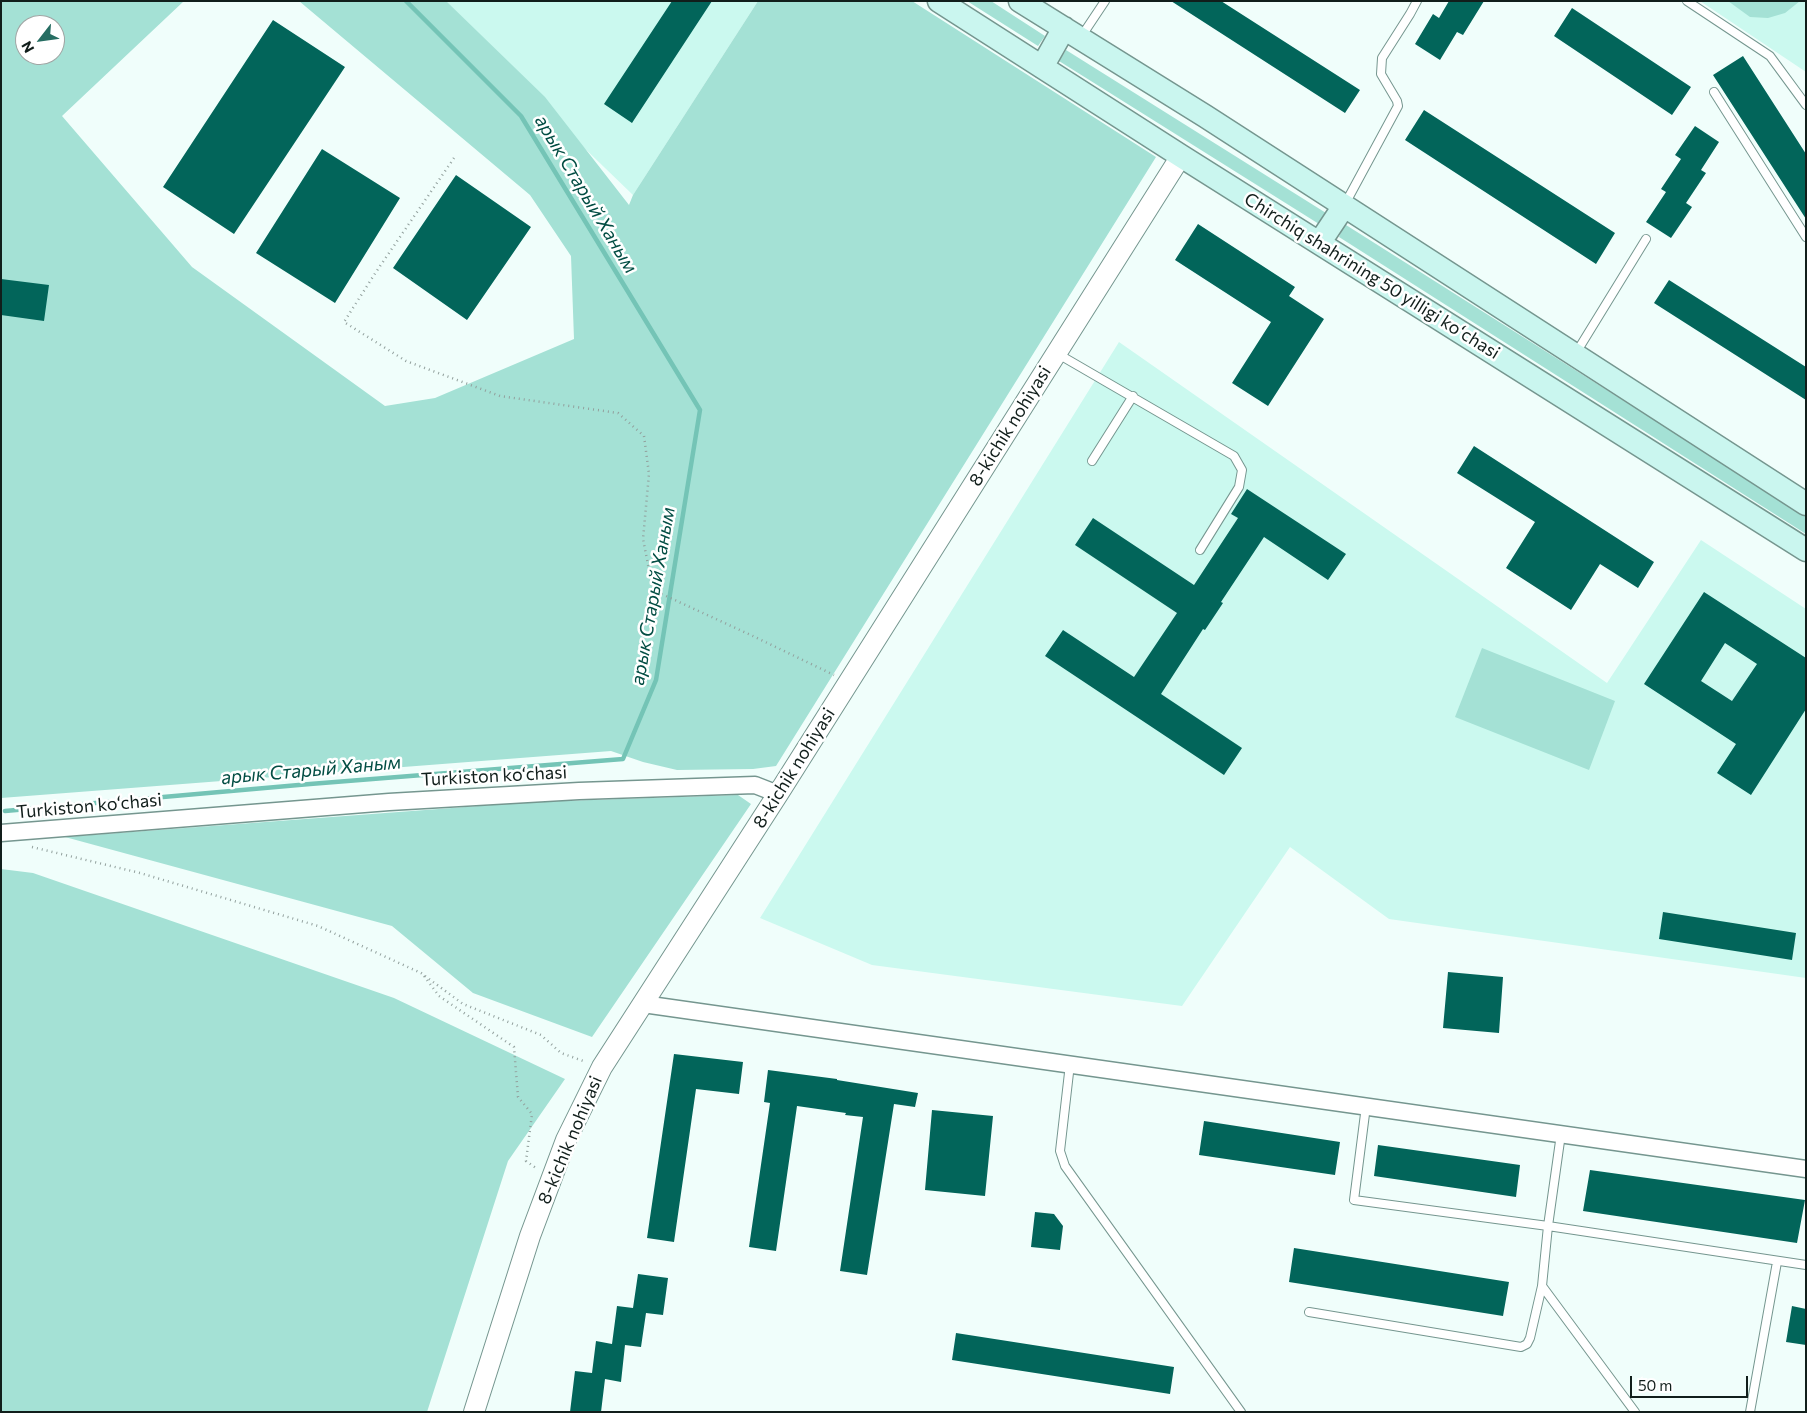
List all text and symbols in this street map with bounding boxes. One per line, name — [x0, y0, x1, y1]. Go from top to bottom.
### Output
north arrow — [15, 15, 65, 65]
text: N — [17, 38, 37, 56]
water label: арык Старый Ханым — [530, 111, 642, 277]
street label: Chirchiq shahrining 50 yilligi koʻchasi — [1240, 188, 1504, 364]
street label: 8-kichik nohiyasi — [964, 362, 1056, 490]
water label: арык Старый Ханым — [626, 505, 680, 687]
street label: 8-kichik nohiyasi — [748, 704, 840, 832]
water label: арык Старый Ханым — [220, 751, 402, 789]
street label: Turkiston ko‘chasi — [420, 761, 568, 791]
street label: Turkiston ko‘chasi — [15, 789, 163, 823]
street label: 8-kichik nohiyasi — [533, 1073, 607, 1207]
scale bar — [1632, 1366, 1750, 1398]
text: 50 m — [1638, 1376, 1672, 1394]

